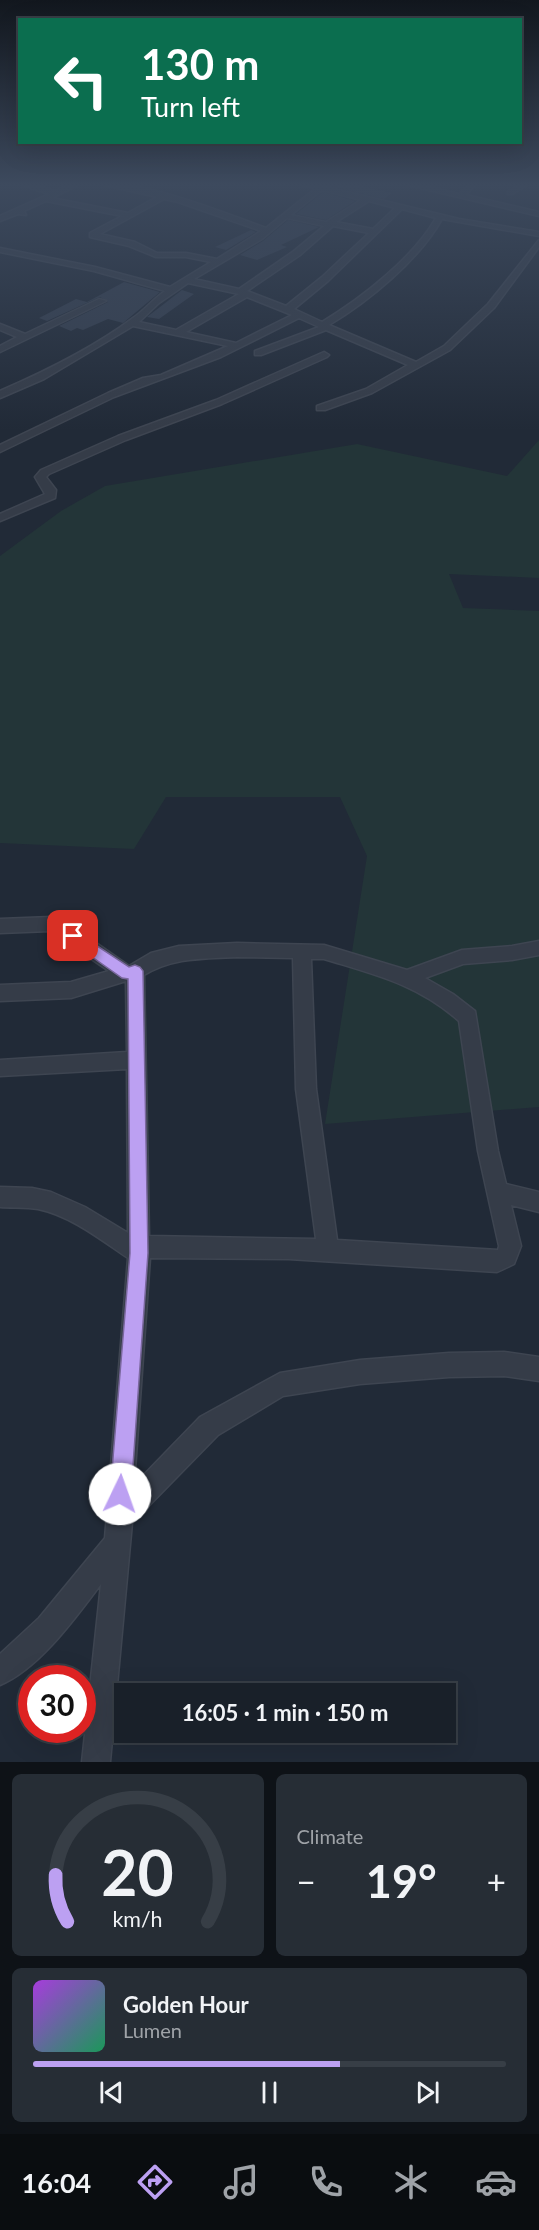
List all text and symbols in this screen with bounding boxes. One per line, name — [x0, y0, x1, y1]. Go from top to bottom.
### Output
text: 130 m — [141, 39, 259, 89]
icon: left — [42, 42, 120, 120]
text: Turn left — [141, 90, 240, 123]
pin — [47, 910, 98, 961]
icon: arrive — [56, 919, 89, 952]
position arrow — [88, 1462, 152, 1526]
speed limit sign: 30 — [18, 1665, 96, 1743]
text: 16:05 · 1 min · 150 m — [182, 1699, 388, 1726]
text: Climate — [297, 1824, 363, 1848]
text: 20 — [102, 1834, 174, 1909]
text: 19° — [366, 1854, 437, 1908]
text: − — [297, 1861, 316, 1901]
text: + — [487, 1861, 506, 1901]
text: km/h — [113, 1906, 163, 1932]
text: Golden Hour — [123, 1991, 249, 2018]
text: Lumen — [123, 2018, 182, 2042]
icon: previous — [95, 2076, 128, 2109]
icon: pause — [253, 2076, 286, 2109]
icon: next — [411, 2076, 444, 2109]
icon: directions — [134, 2161, 176, 2203]
icon: music — [220, 2161, 262, 2203]
icon: phone — [305, 2161, 347, 2203]
icon: climate — [390, 2161, 432, 2203]
icon: car — [475, 2161, 517, 2203]
text: 16:04 — [22, 2166, 91, 2199]

